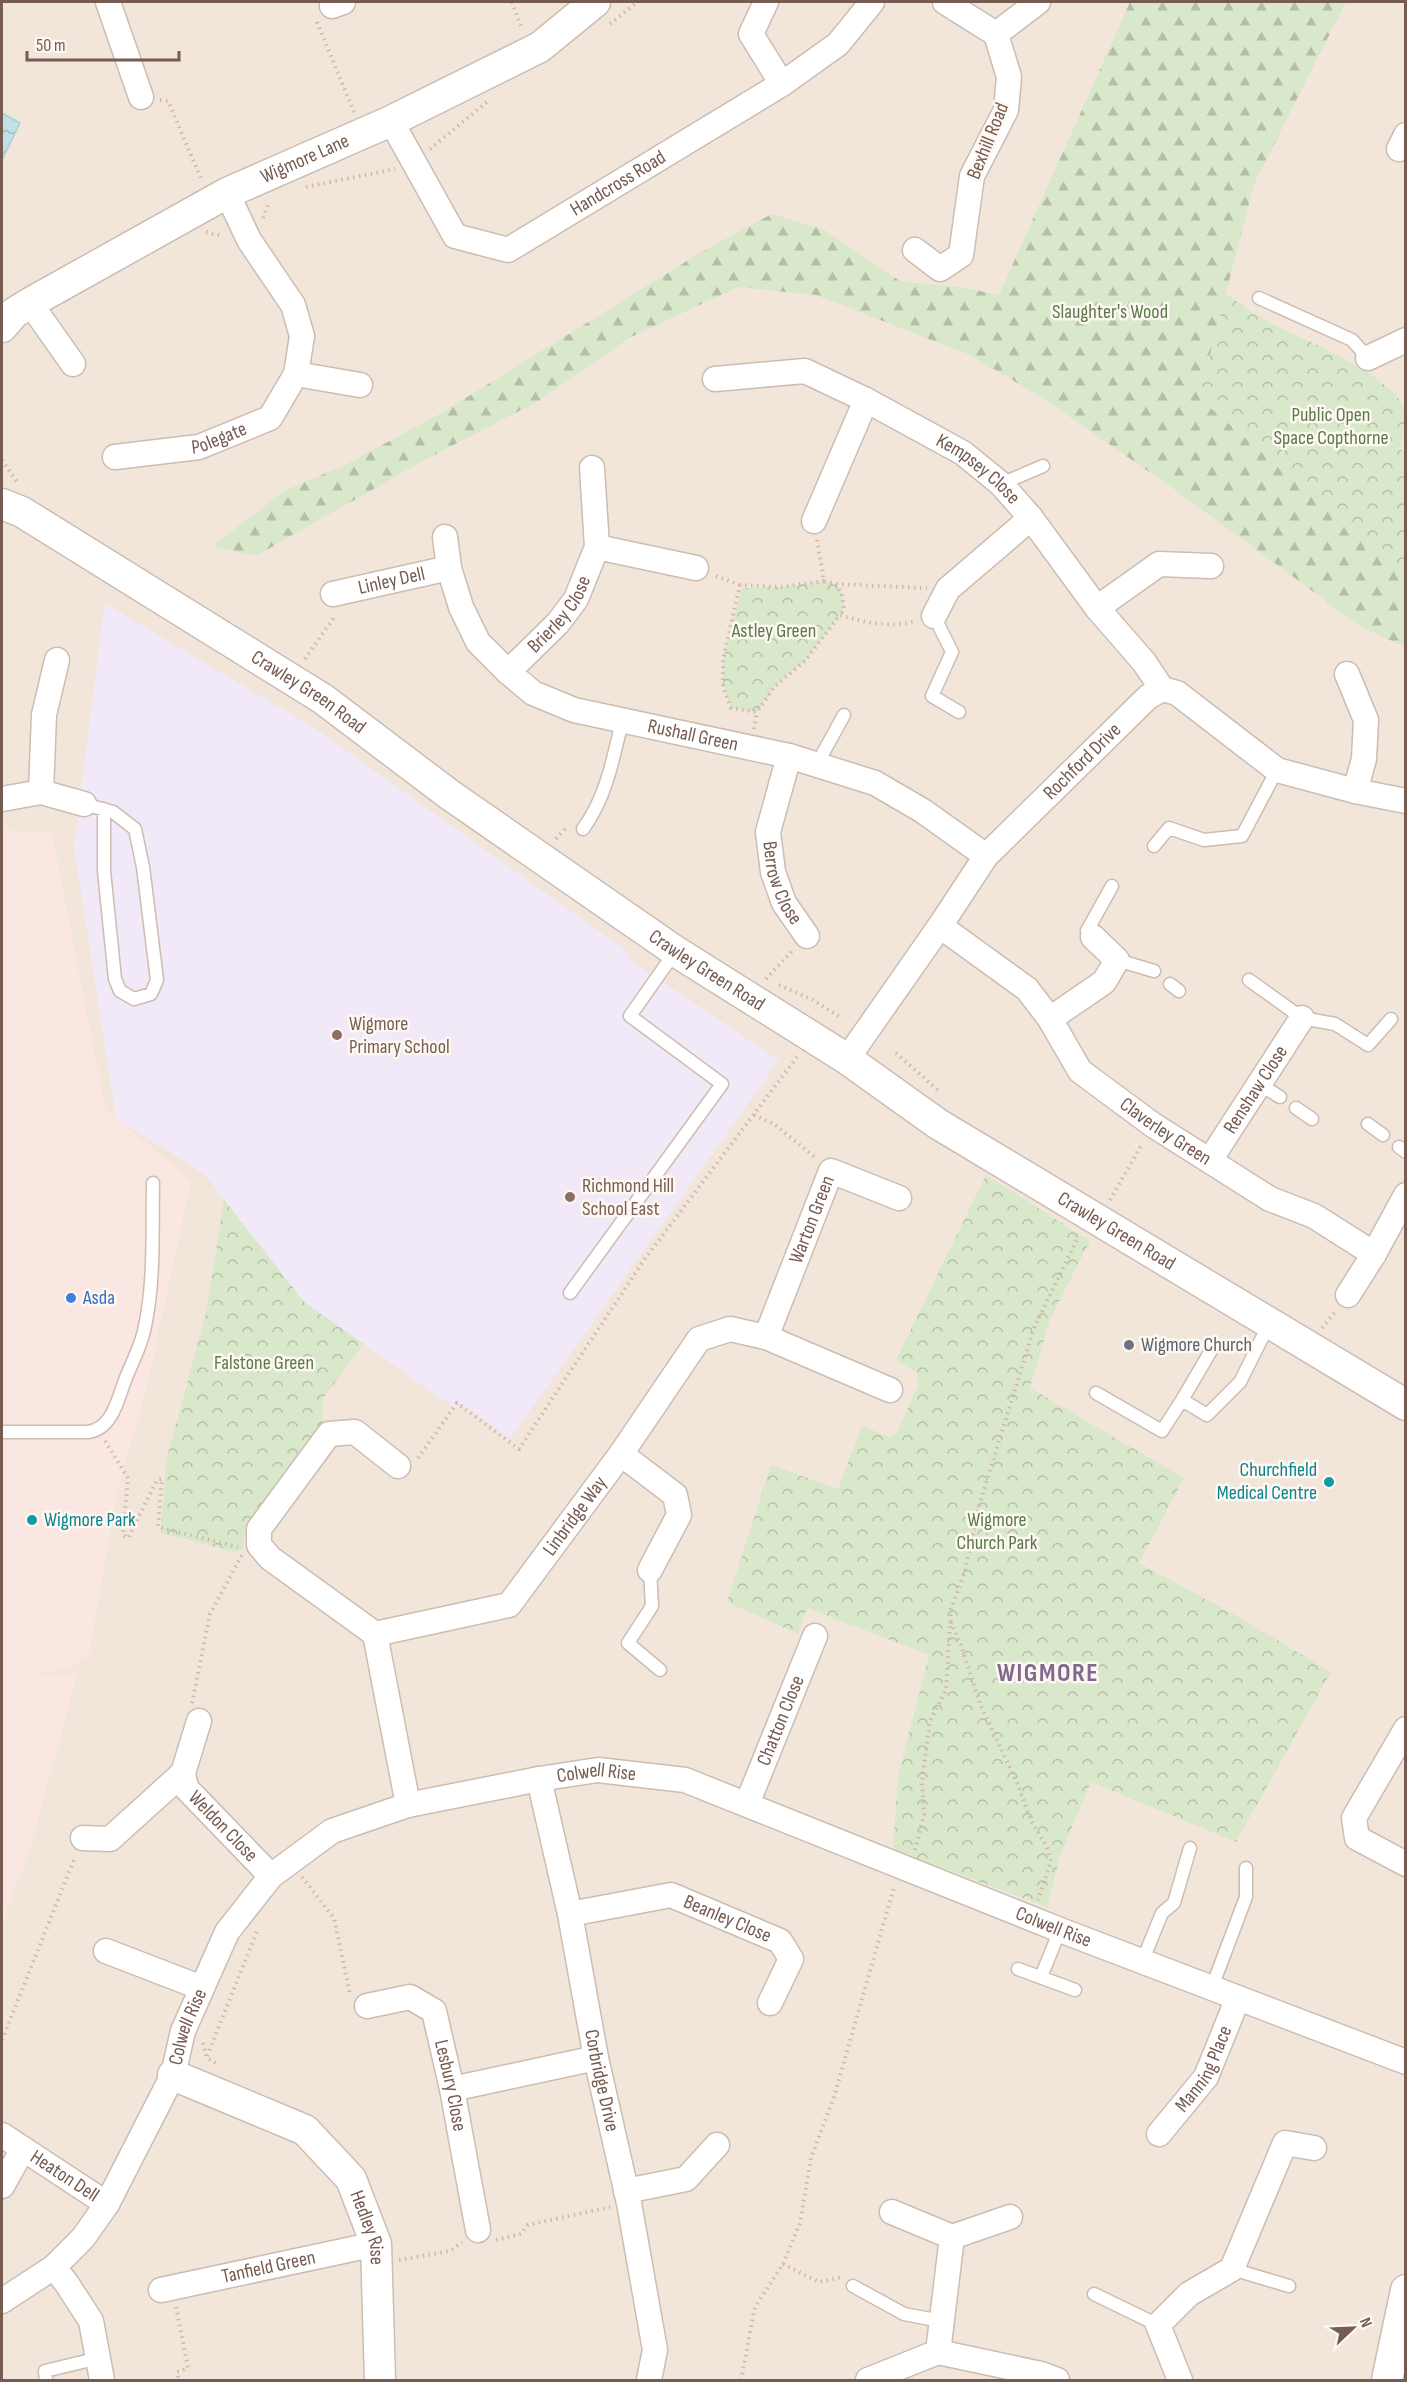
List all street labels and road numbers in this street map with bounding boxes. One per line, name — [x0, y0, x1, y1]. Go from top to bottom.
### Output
street label: Bexhill Road — [962, 99, 1014, 183]
street label: Wigmore Lane — [257, 129, 353, 189]
street label: Handcross Road — [566, 145, 670, 221]
street label: Polegate — [190, 417, 250, 460]
street label: Kempsey Close — [932, 429, 1025, 509]
street label: Linley Dell — [356, 562, 427, 600]
street label: Brierley Close — [523, 572, 596, 658]
street label: Crawley Green Road — [247, 645, 371, 739]
street label: Rushall Green — [645, 714, 740, 757]
street label: Rochford Drive — [1038, 718, 1126, 805]
street label: Berrow Close — [757, 840, 807, 929]
street label: Crawley Green Road — [644, 924, 769, 1016]
street label: Renshaw Close — [1218, 1041, 1293, 1138]
street label: Claverley Green — [1115, 1092, 1216, 1171]
street label: Warton Green — [784, 1172, 840, 1267]
street label: Crawley Green Road — [1053, 1187, 1180, 1276]
street label: Linbridge Way — [538, 1471, 612, 1560]
street label: Chatton Close — [752, 1672, 810, 1769]
street label: Colwell Rise — [555, 1758, 637, 1788]
street label: Weldon Close — [183, 1786, 263, 1867]
street label: Beanley Close — [680, 1890, 775, 1948]
street label: Colwell Rise — [1012, 1901, 1095, 1953]
street label: Colwell Rise — [164, 1985, 212, 2067]
street label: Manning Place — [1170, 2022, 1237, 2117]
street label: Corbridge Drive — [579, 2028, 624, 2134]
street label: Lesbury Close — [429, 2037, 472, 2133]
street label: Heaton Dell — [26, 2145, 104, 2207]
street label: Hedley Rise — [345, 2187, 389, 2265]
street label: Tanfield Green — [219, 2245, 318, 2289]

